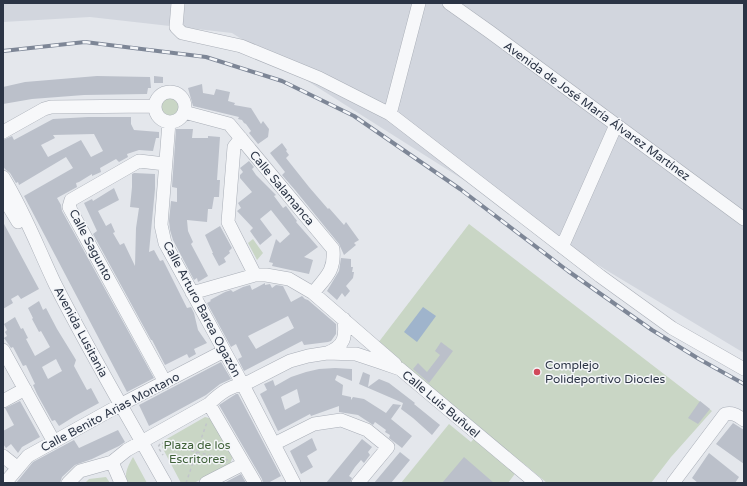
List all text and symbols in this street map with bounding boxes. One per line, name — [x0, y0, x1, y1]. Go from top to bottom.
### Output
street label: Avenida de José María Álvarez Martínez — [501, 39, 693, 183]
street label: Calle Salamanca — [247, 148, 317, 228]
street label: Calle Sagunto — [66, 207, 116, 283]
street label: Calle Arturo Barea Ogazón — [160, 239, 244, 379]
street label: Avenida Lusitania — [51, 284, 111, 380]
place label: Complejo Polideportivo Diocles — [545, 358, 666, 386]
street label: Calle Luis Buñuel — [399, 367, 483, 441]
marker: Complejo Polideportivo Diocles — [532, 367, 542, 377]
street label: Calle Benito Arias Montano — [38, 369, 182, 455]
park label: Plaza de los Escritores — [163, 438, 231, 466]

